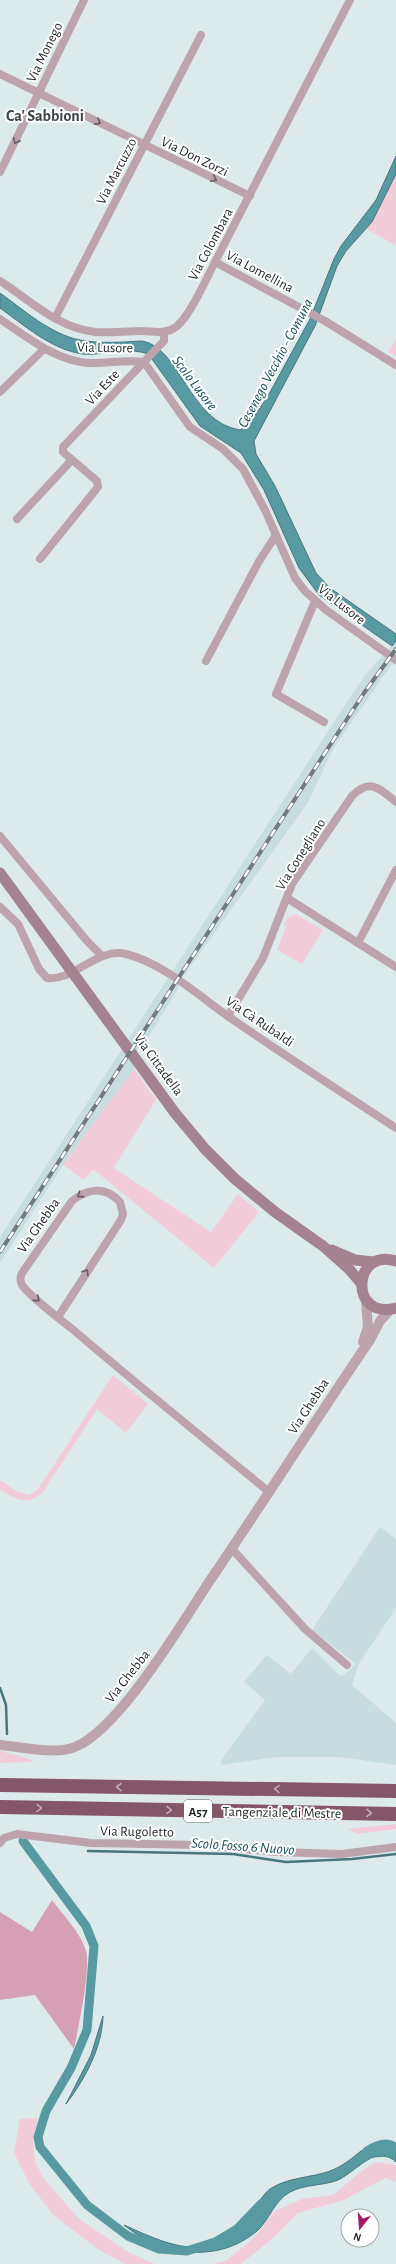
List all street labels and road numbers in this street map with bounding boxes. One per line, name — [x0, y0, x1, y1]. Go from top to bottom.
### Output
street label: Via Monego — [24, 20, 65, 85]
street label: Via Don Zorzi — [159, 135, 230, 179]
street label: Via Marcuzzo — [94, 136, 140, 207]
street label: Via Colombara — [186, 206, 236, 283]
street label: Via Lomellina — [224, 248, 296, 296]
street label: Via Lusore — [77, 341, 133, 355]
street label: Via Este — [83, 367, 122, 408]
street label: Via Lusore — [315, 582, 368, 628]
street label: Via Conegliano — [273, 816, 328, 893]
street label: Via Cà Rubaldi — [223, 994, 296, 1050]
street label: Via Cittadella — [131, 1031, 186, 1099]
street label: Via Ghebba — [15, 1195, 63, 1255]
street label: Via Ghebba — [286, 1376, 332, 1437]
street label: Via Ghebba — [103, 1647, 153, 1706]
road number: A57 — [184, 1800, 212, 1822]
street label: Tangenziale di Mestre — [223, 1805, 341, 1821]
street label: Via Rugoletto — [100, 1824, 174, 1840]

